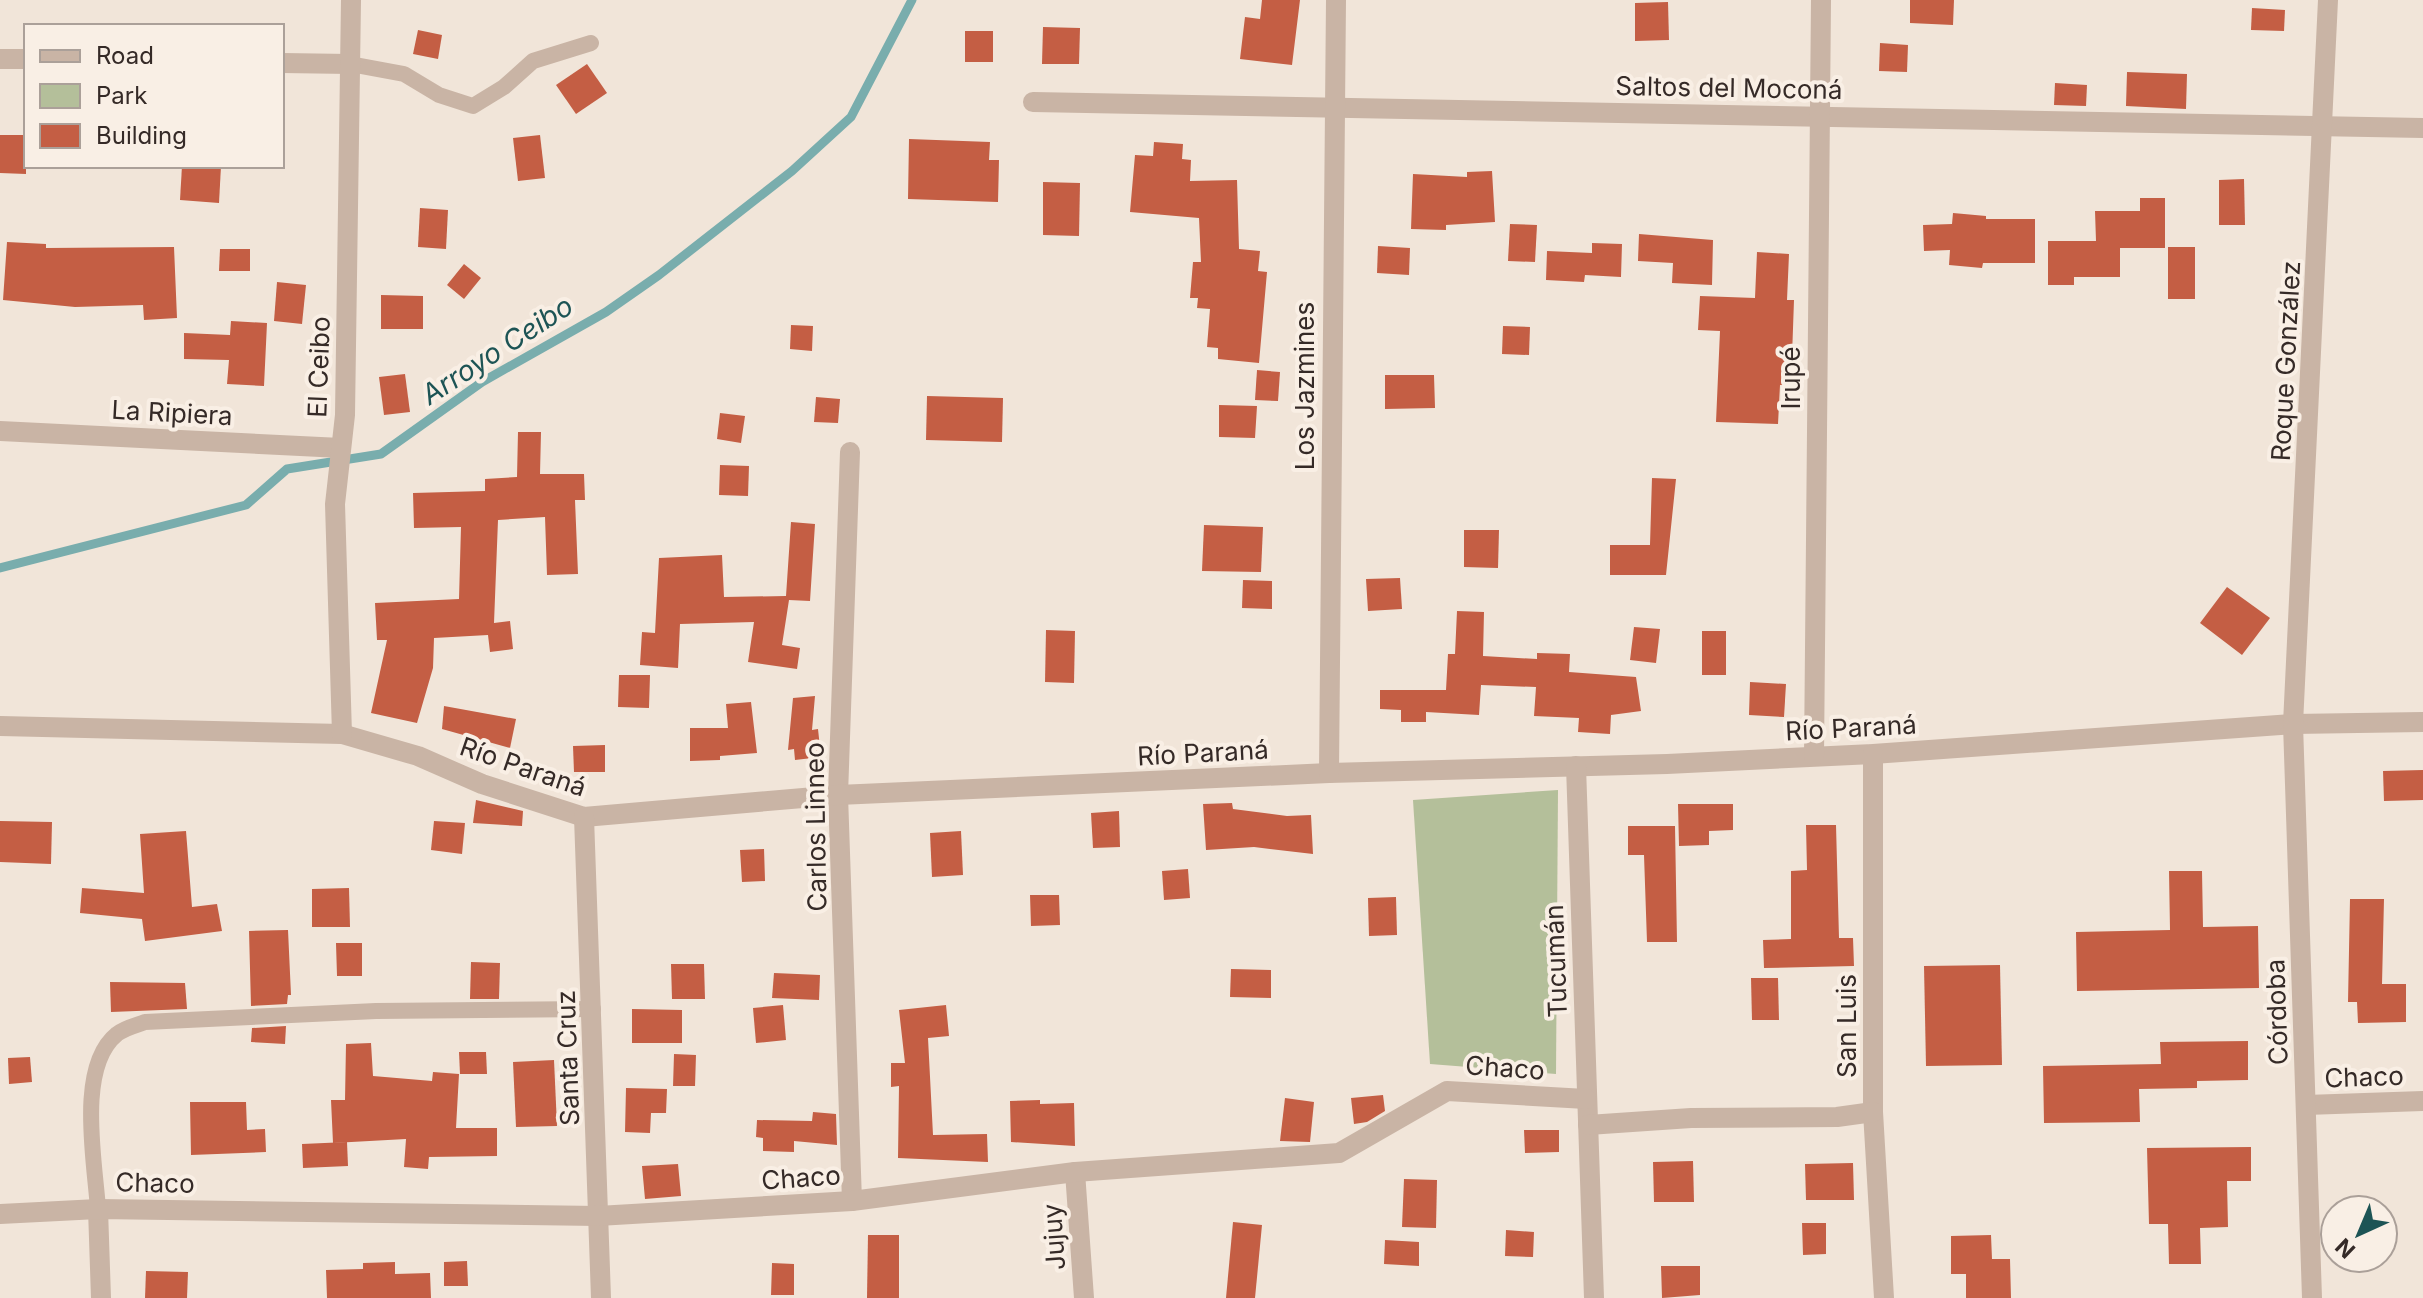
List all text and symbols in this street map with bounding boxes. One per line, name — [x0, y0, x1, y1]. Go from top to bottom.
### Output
legend — [24, 24, 284, 168]
text: Road — [96, 41, 154, 70]
street label: Saltos del Moconá — [1615, 70, 1843, 105]
text: Park — [96, 81, 147, 110]
text: Building — [96, 121, 187, 150]
street label: Roque González — [2265, 260, 2306, 462]
water label: Arroyo Ceibo — [414, 288, 579, 412]
street label: Los Jazmines — [1289, 302, 1320, 470]
street label: El Ceibo — [301, 316, 336, 418]
street label: Irupé — [1775, 346, 1806, 410]
street label: La Ripiera — [111, 394, 233, 431]
street label: Río Paraná — [1785, 709, 1917, 746]
street label: Río Paraná — [456, 730, 590, 803]
street label: Río Paraná — [1137, 734, 1269, 771]
street label: Carlos Linneo — [799, 742, 832, 912]
street label: Tucumán — [1538, 904, 1573, 1018]
street label: Córdoba — [2259, 958, 2294, 1066]
street label: San Luis — [1831, 974, 1862, 1078]
street label: Santa Cruz — [550, 990, 585, 1126]
street label: Chaco — [1464, 1049, 1546, 1086]
street label: Chaco — [2324, 1060, 2404, 1093]
street label: Chaco — [760, 1159, 842, 1196]
street label: Chaco — [115, 1166, 195, 1199]
north arrow — [2319, 1194, 2399, 1274]
street label: Jujuy — [1036, 1203, 1071, 1271]
text: N — [2330, 1233, 2360, 1264]

